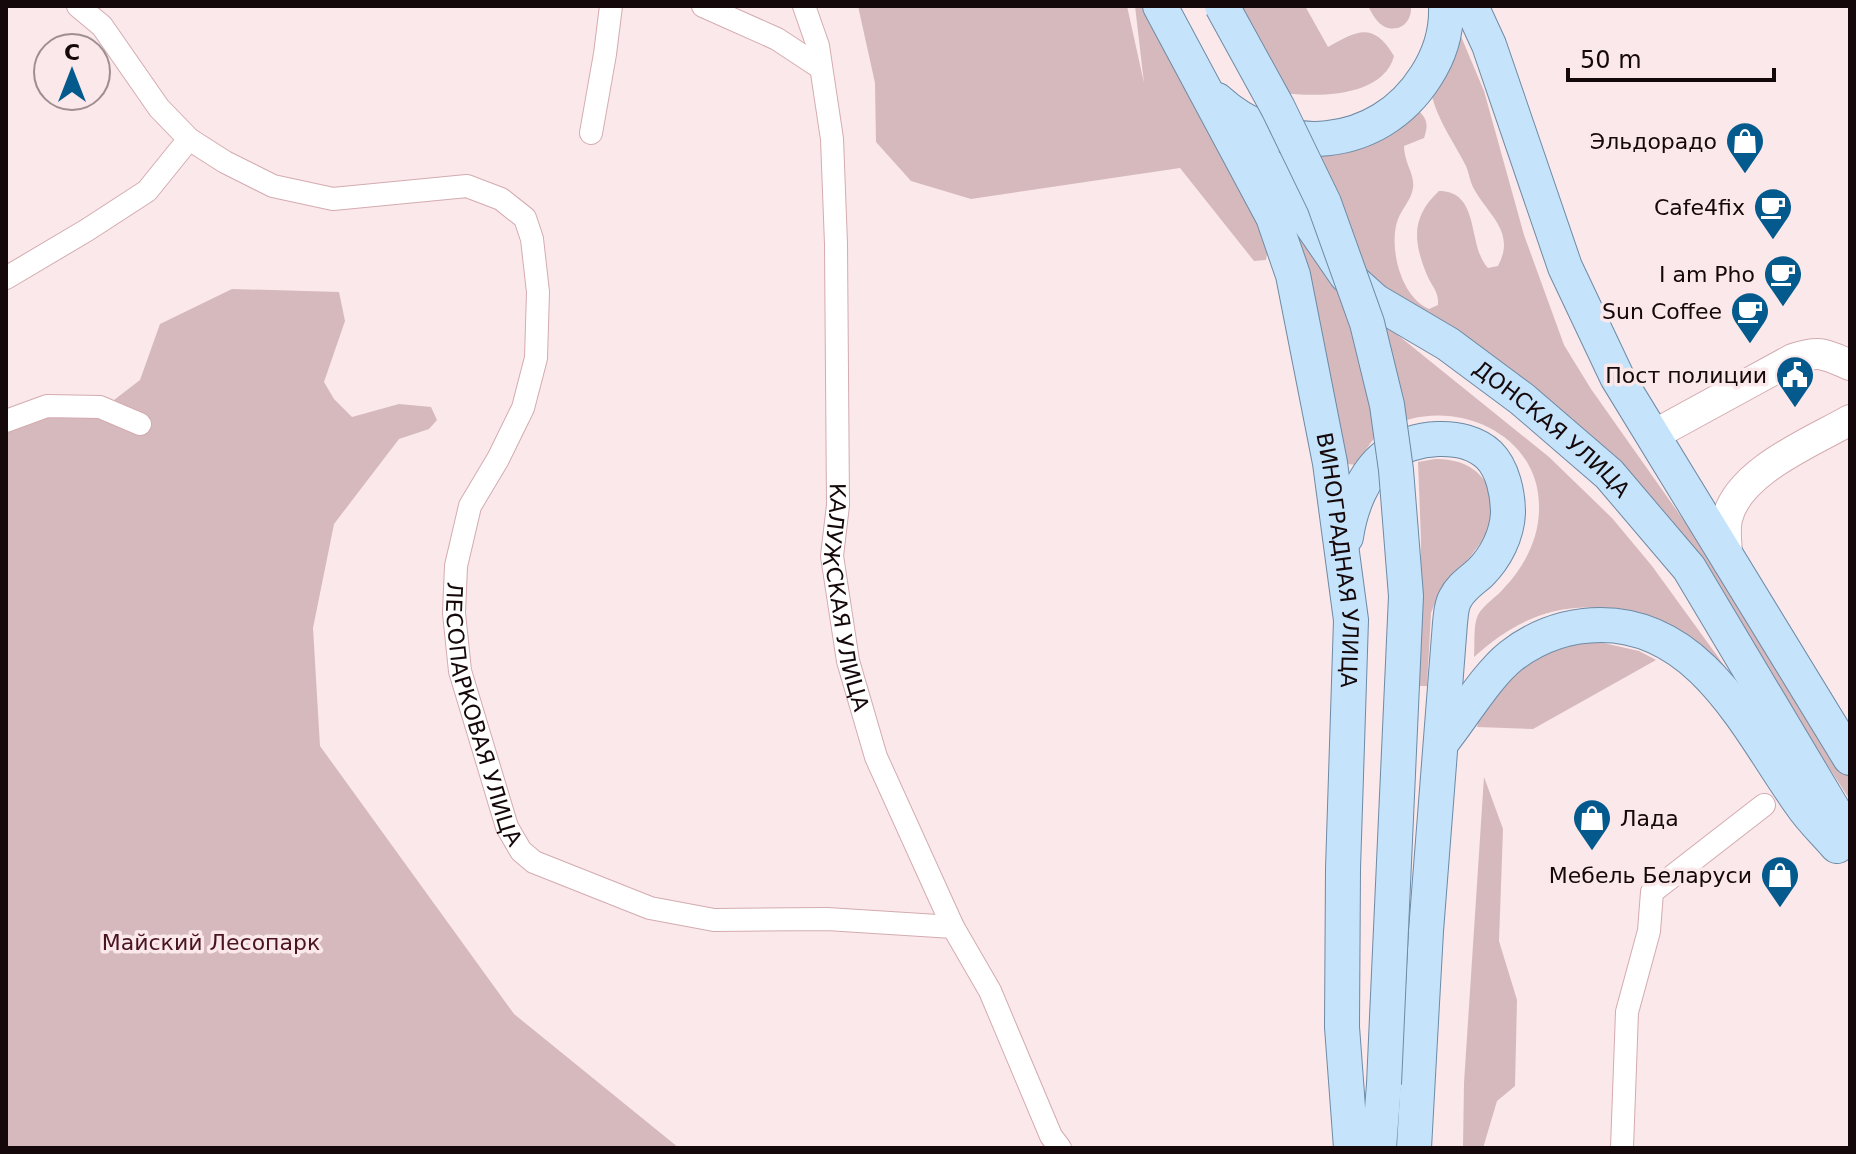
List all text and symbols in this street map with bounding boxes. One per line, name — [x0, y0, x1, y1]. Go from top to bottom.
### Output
north arrow — [32, 32, 112, 112]
scale bar — [1568, 32, 1774, 82]
text: С — [64, 40, 80, 65]
text: 50 m — [1580, 46, 1642, 74]
shop icon: Эльдорадо — [1724, 120, 1766, 175]
place label: Эльдорадо — [1590, 129, 1717, 154]
cafe icon: Cafe4fix — [1752, 186, 1794, 241]
place label: Cafe4fix — [1654, 195, 1745, 220]
cafe icon: I am Pho — [1762, 253, 1804, 308]
place label: I am Pho — [1659, 262, 1755, 287]
cafe icon: Sun Coffee — [1729, 290, 1771, 345]
place label: Sun Coffee — [1602, 299, 1722, 324]
public building icon: Пост полиции — [1774, 354, 1816, 409]
street label: ДОНСКАЯ УЛИЦА — [1469, 355, 1635, 502]
place label: Пост полиции — [1605, 363, 1767, 388]
street label: ВИНОГРАДНАЯ УЛИЦА — [1311, 431, 1363, 688]
street label: КАЛУЖСКАЯ УЛИЦА — [818, 483, 874, 714]
street label: ЛЕСОПАРКОВАЯ УЛИЦА — [441, 581, 527, 851]
shop icon: Лада — [1571, 797, 1613, 852]
place label: Лада — [1620, 806, 1679, 831]
shop icon: Мебель Беларуси — [1759, 854, 1801, 909]
place label: Мебель Беларуси — [1549, 863, 1752, 888]
park label: Майский Лесопарк — [102, 930, 320, 955]

